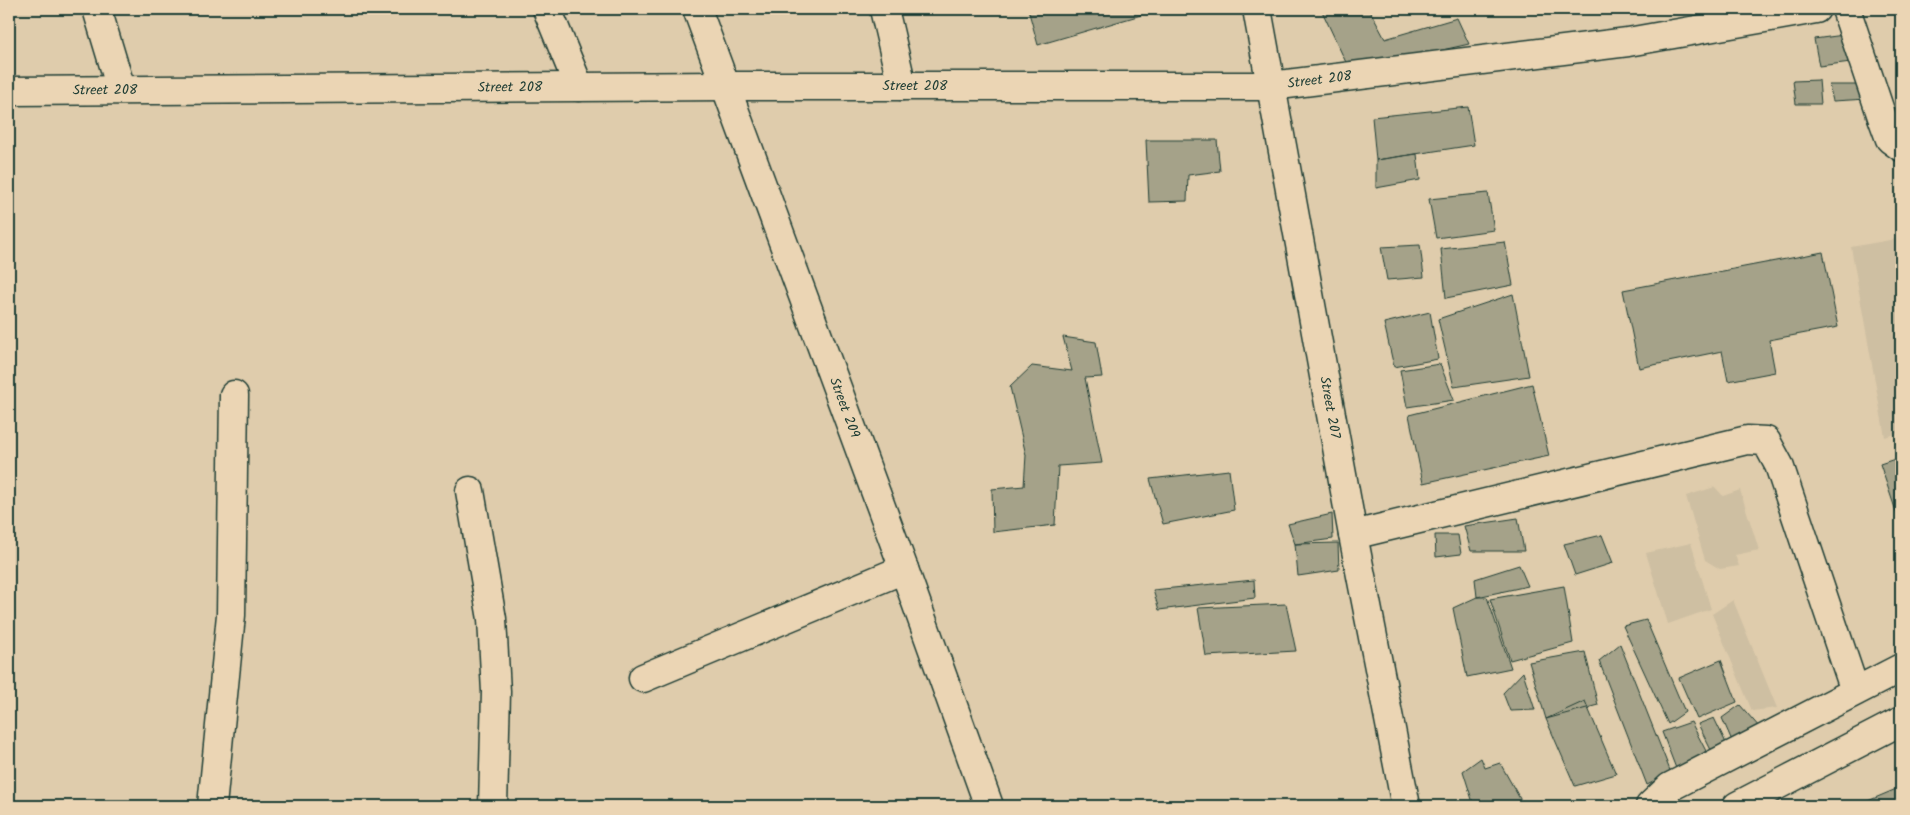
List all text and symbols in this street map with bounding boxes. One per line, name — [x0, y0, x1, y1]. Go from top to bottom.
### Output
street label: Street 208 — [1286, 65, 1354, 95]
street label: Street 208 — [883, 75, 948, 97]
street label: Street 208 — [478, 76, 543, 99]
street label: Street 208 — [73, 79, 138, 102]
street label: Street 209 — [823, 374, 866, 441]
street label: Street 207 — [1313, 375, 1346, 441]

